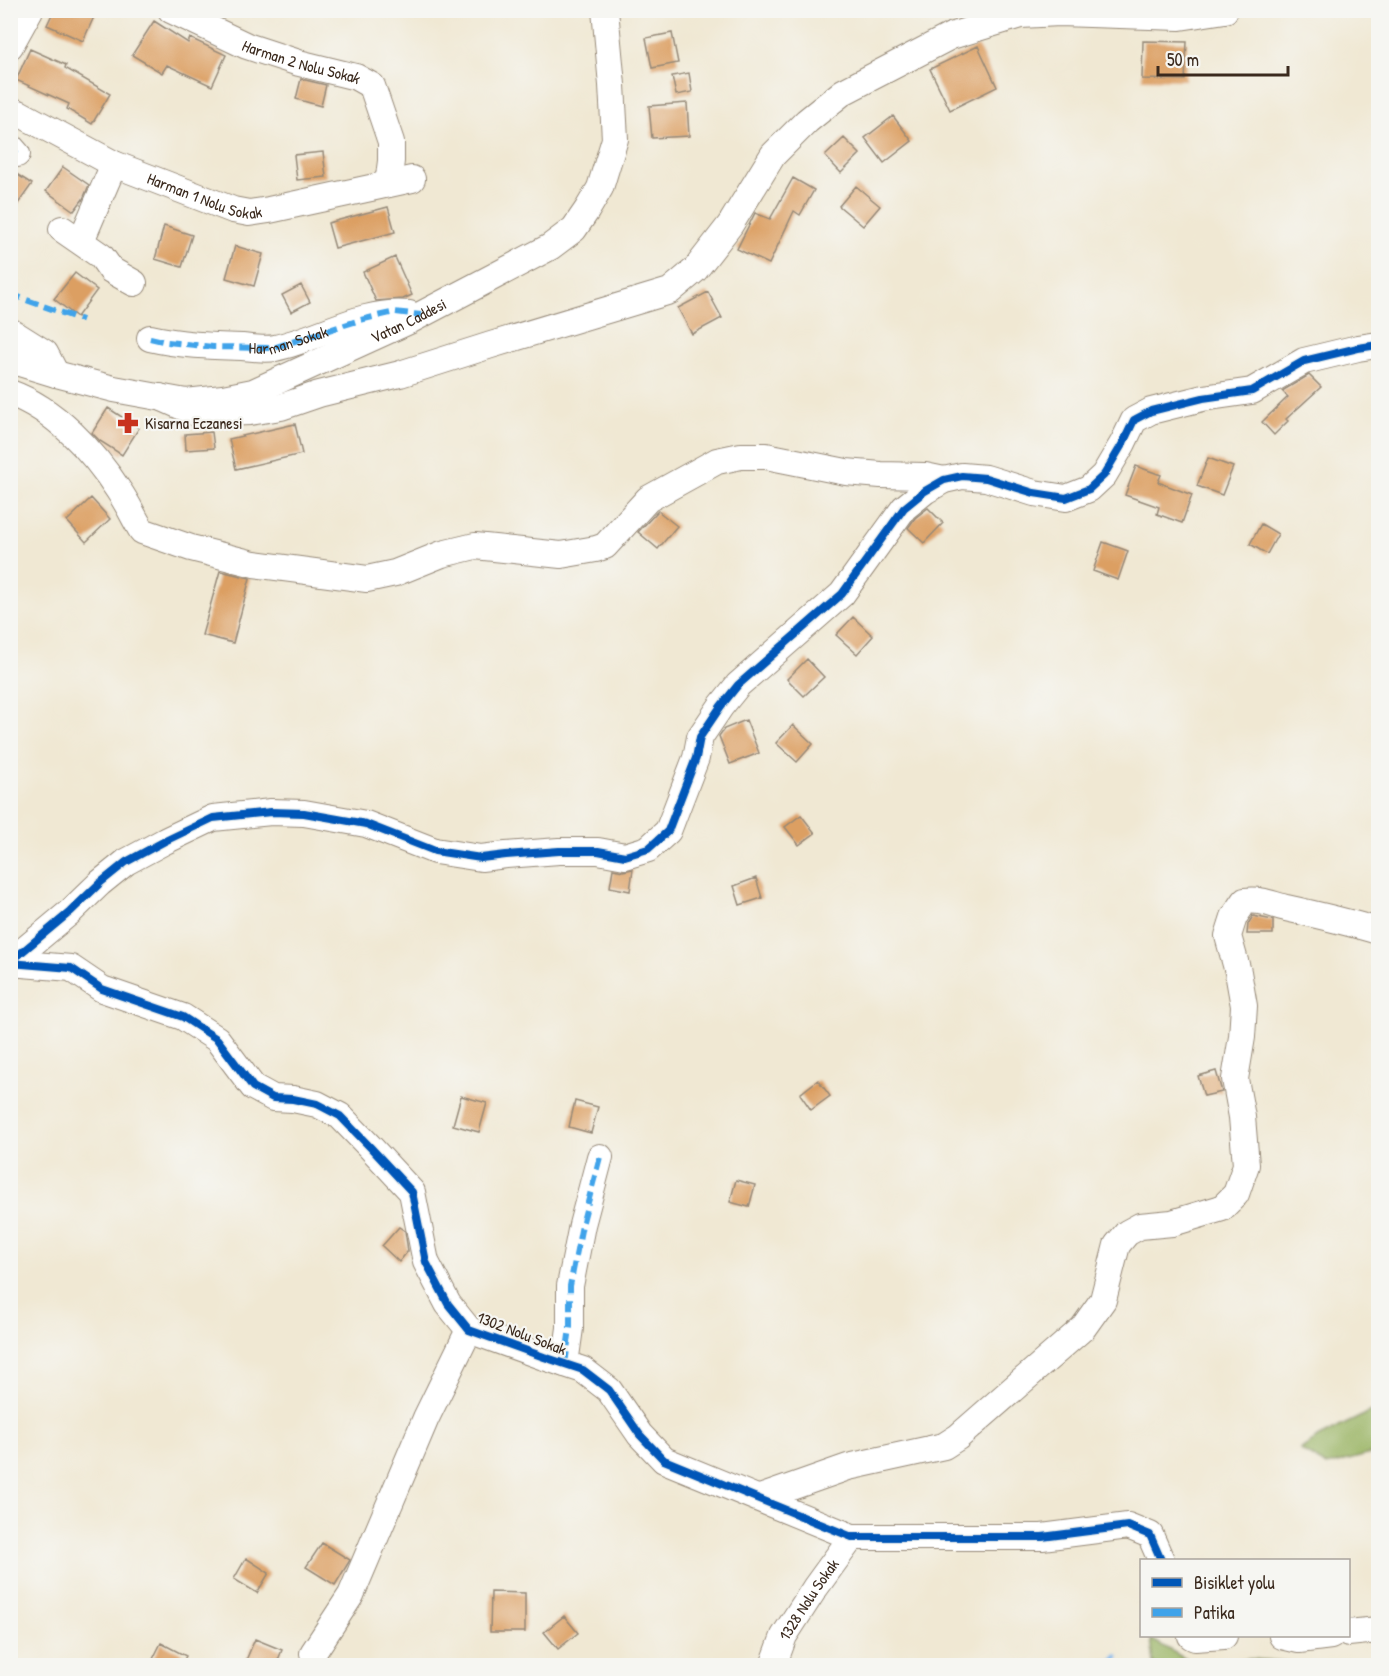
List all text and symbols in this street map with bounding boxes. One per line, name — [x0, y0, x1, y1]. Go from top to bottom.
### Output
street label: Harman 2 Nolu Sokak — [239, 34, 366, 89]
scale bar — [1158, 39, 1288, 77]
text: 50 m — [1167, 47, 1199, 72]
street label: Harman 1 Nolu Sokak — [144, 167, 264, 224]
street label: Vatan Caddesi — [367, 292, 450, 348]
street label: Harman Sokak — [248, 320, 331, 360]
pharmacy icon: Kisarna Eczanesi — [116, 411, 140, 435]
place label: Kisarna Eczanesi — [145, 412, 242, 434]
street label: 1302 Nolu Sokak — [474, 1306, 570, 1360]
street label: 1328 Nolu Sokak — [773, 1554, 844, 1644]
legend — [1140, 1559, 1350, 1637]
text: Bisiklet yolu — [1194, 1570, 1275, 1595]
text: Patika — [1194, 1600, 1234, 1625]

